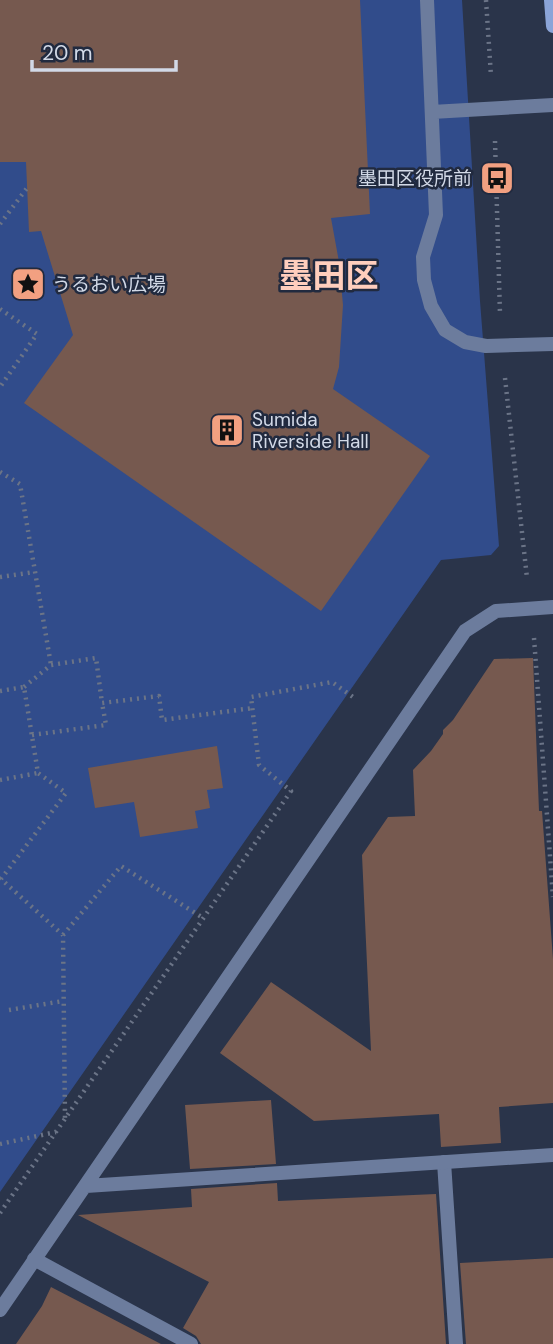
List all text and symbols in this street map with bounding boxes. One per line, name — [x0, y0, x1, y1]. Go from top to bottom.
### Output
scale bar — [32, 28, 175, 72]
text: 20 m — [42, 39, 93, 67]
bus stop icon: 墨田区役所前 — [478, 159, 516, 197]
place label: 墨田区役所前 — [358, 166, 472, 191]
district label: 墨田区 — [280, 254, 379, 297]
place icon: うるおい広場 — [9, 265, 47, 303]
place label: うるおい広場 — [52, 272, 166, 297]
place label: Sumida Riverside Hall — [252, 407, 369, 454]
building icon: Sumida Riverside Hall — [208, 411, 246, 449]

